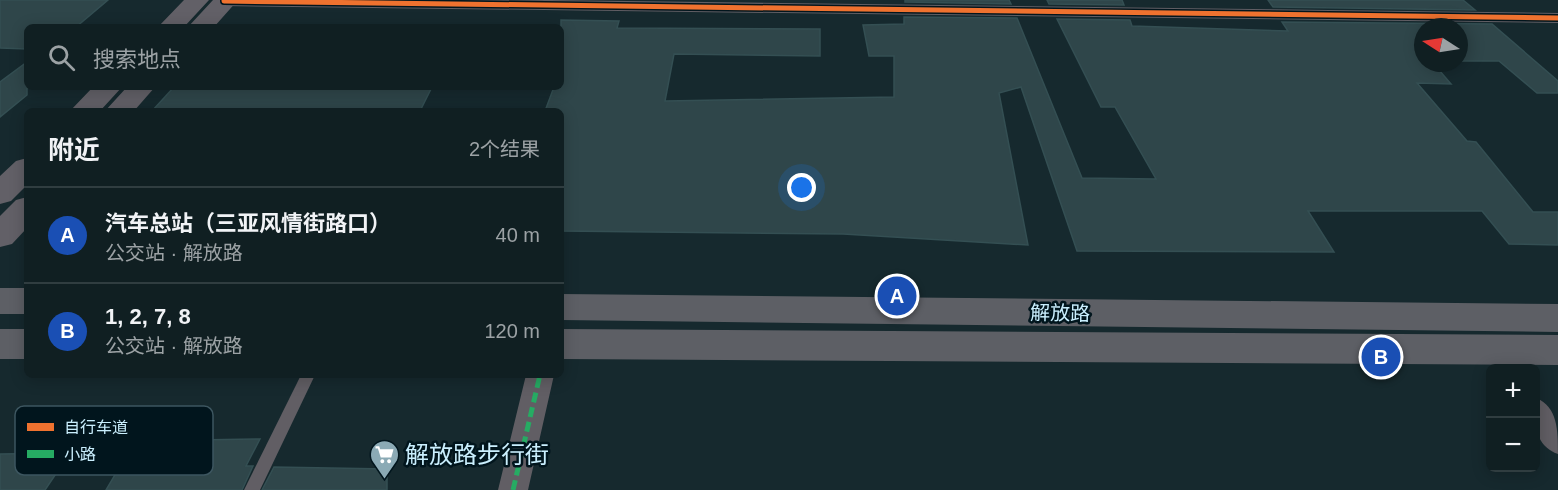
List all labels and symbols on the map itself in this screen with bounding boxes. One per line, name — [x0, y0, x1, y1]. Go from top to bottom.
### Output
north arrow — [1414, 18, 1468, 72]
your location — [787, 173, 816, 202]
pin: A — [878, 274, 916, 318]
street label: 解放路 — [1030, 301, 1090, 325]
pin: B — [1362, 334, 1400, 380]
legend — [15, 406, 213, 475]
text: 自行车道 — [64, 419, 128, 436]
supermarket icon: 解放路步行街 — [368, 438, 400, 480]
place label: 解放路步行街 — [405, 441, 549, 468]
text: 小路 — [64, 446, 96, 463]

